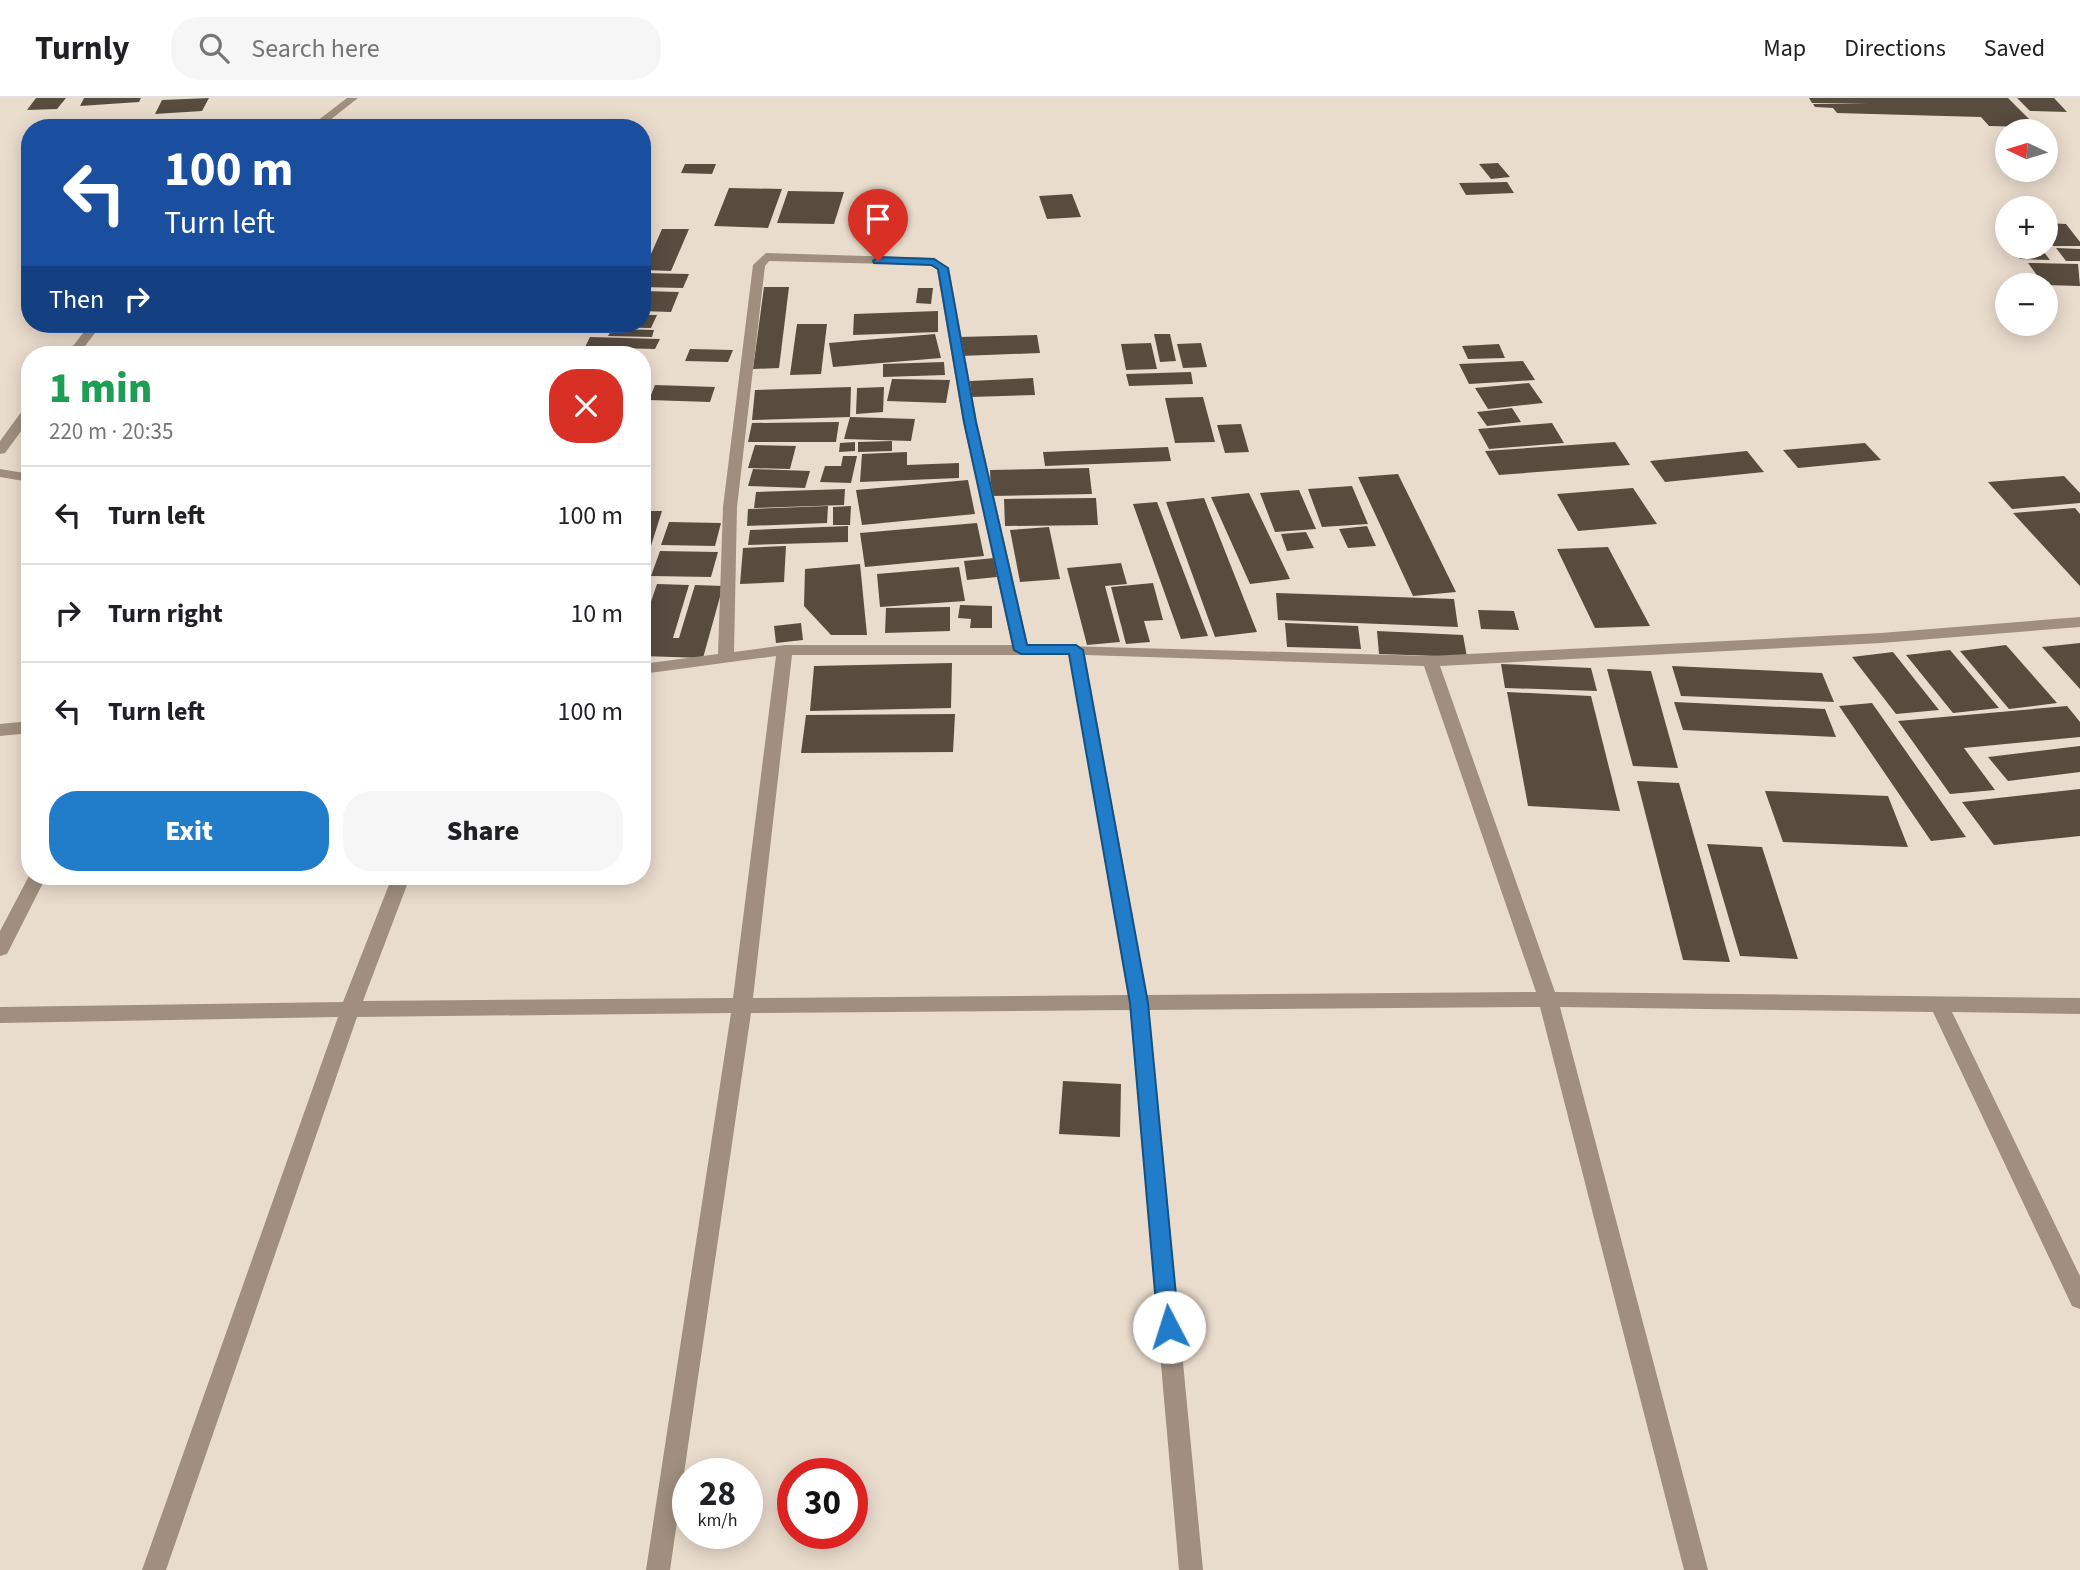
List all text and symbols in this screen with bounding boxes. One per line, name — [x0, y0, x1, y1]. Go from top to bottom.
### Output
search box — [171, 17, 661, 80]
text: Turnly — [35, 25, 129, 72]
icon: search — [195, 29, 233, 67]
text: Search here — [251, 30, 380, 67]
text: Map — [1763, 31, 1806, 66]
text: Directions — [1844, 31, 1946, 66]
text: Saved — [1984, 31, 2045, 66]
north arrow — [1995, 119, 2058, 182]
map controls — [1995, 119, 2058, 336]
text: 100 m — [164, 135, 293, 205]
icon: left — [49, 147, 140, 238]
pin — [848, 189, 908, 261]
button: + — [1995, 196, 2058, 259]
text: Turn left — [164, 200, 275, 246]
icon: arrive — [859, 200, 897, 238]
button: − — [1995, 273, 2058, 336]
icon: right — [118, 280, 156, 318]
text: Then — [49, 281, 104, 318]
text: 1 min — [49, 359, 152, 419]
button: close — [549, 369, 623, 443]
text: 220 m · 20:35 — [49, 415, 173, 448]
icon: left — [49, 496, 87, 534]
text: Turn left — [108, 497, 205, 534]
text: 100 m — [557, 497, 623, 534]
icon: right — [49, 594, 87, 632]
text: Turn right — [108, 595, 223, 632]
text: 10 m — [570, 595, 623, 632]
icon: left — [49, 692, 87, 730]
text: Turn left — [108, 693, 205, 730]
text: 100 m — [557, 693, 623, 730]
button: Exit — [49, 791, 329, 871]
button: Share — [343, 791, 623, 871]
position arrow — [1132, 1290, 1206, 1364]
speed limit sign: 30 — [777, 1458, 868, 1549]
text: 28 — [699, 1469, 736, 1519]
text: km/h — [698, 1508, 737, 1533]

